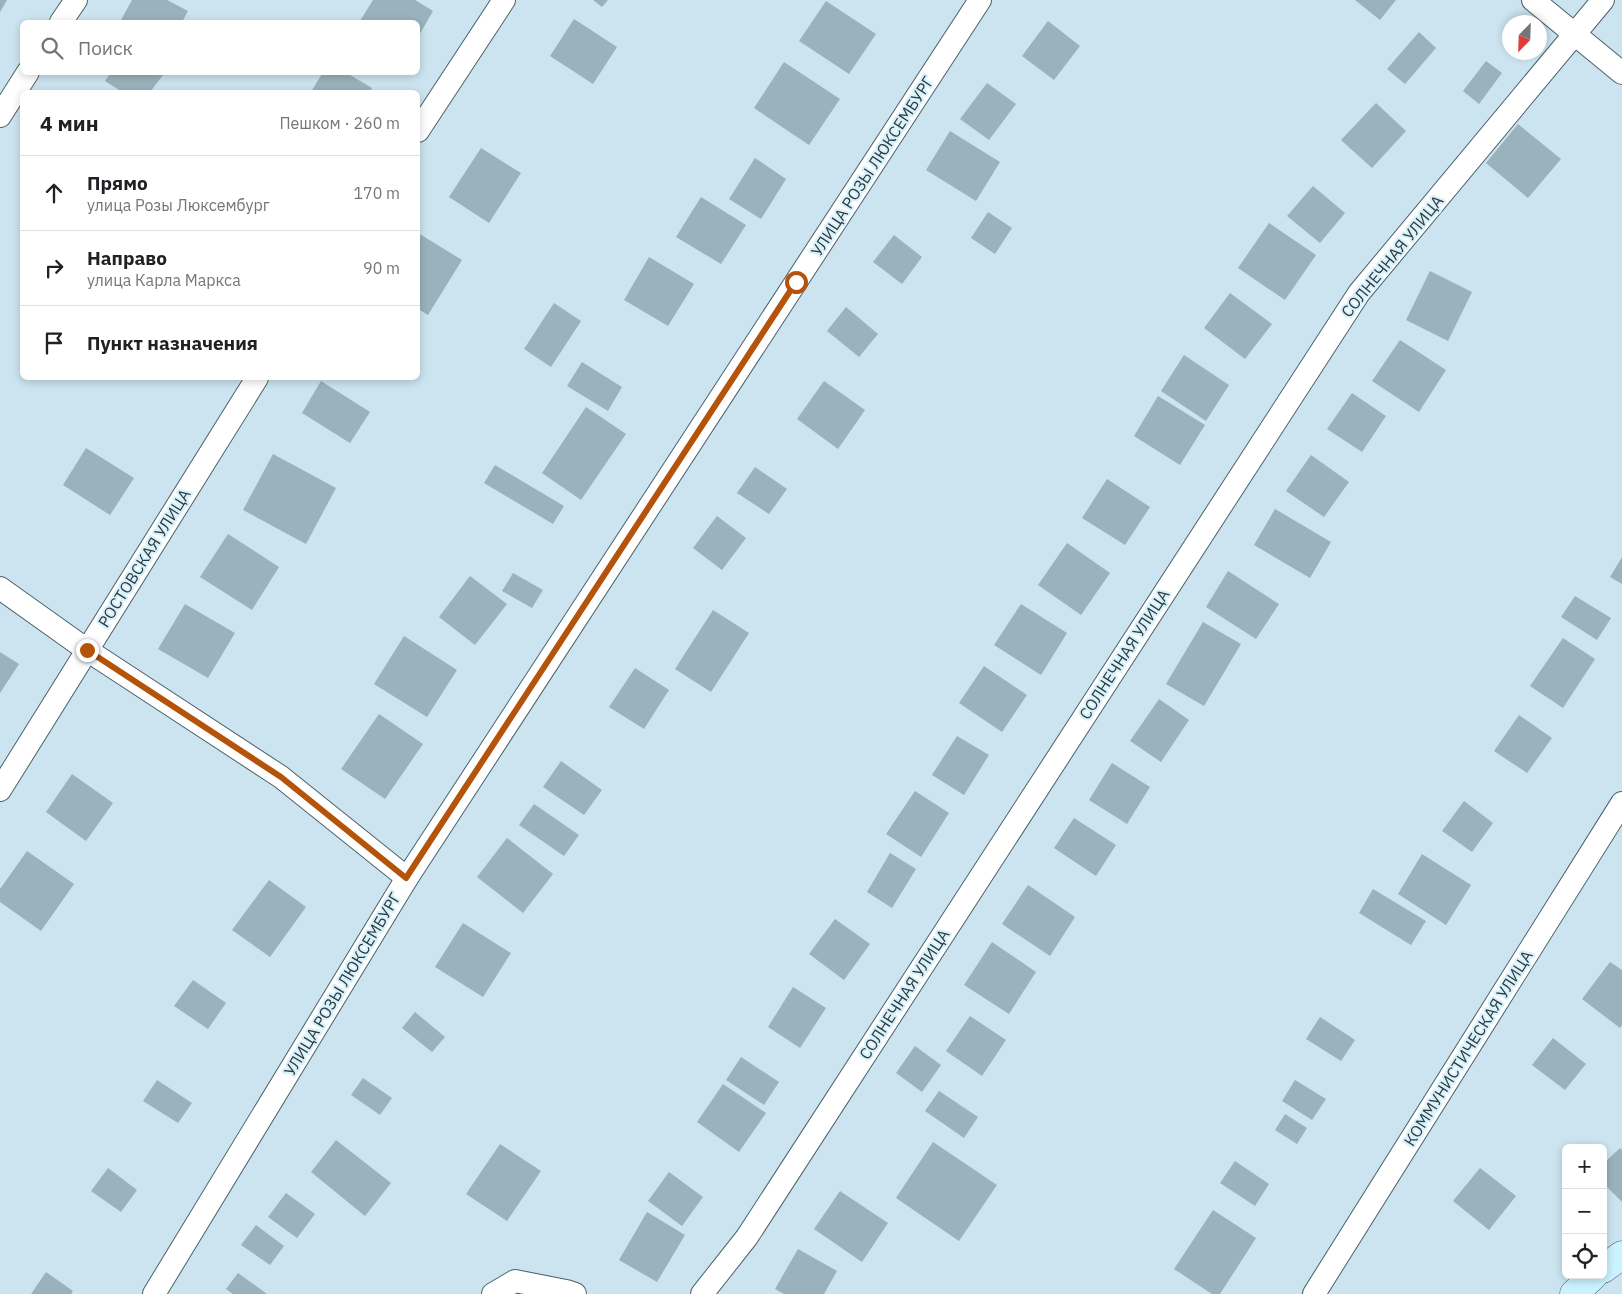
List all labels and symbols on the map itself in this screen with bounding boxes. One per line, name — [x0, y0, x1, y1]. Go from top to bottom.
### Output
north arrow — [1502, 15, 1547, 60]
street label: УЛИЦА РОЗЫ ЛЮКСЕМБУРГ — [806, 72, 938, 260]
street label: СОЛНЕЧНАЯ УЛИЦА — [1337, 191, 1447, 321]
route start — [785, 271, 808, 294]
street label: РОСТОВСКАЯ УЛИЦА — [93, 485, 195, 631]
street label: СОЛНЕЧНАЯ УЛИЦА — [1074, 585, 1174, 723]
route end — [76, 639, 99, 662]
street label: УЛИЦА РОЗЫ ЛЮКСЕМБУРГ — [279, 889, 405, 1079]
street label: СОЛНЕЧНАЯ УЛИЦА — [854, 925, 954, 1063]
street label: КОММУНИСТИЧЕСКАЯ УЛИЦА — [1399, 946, 1537, 1150]

